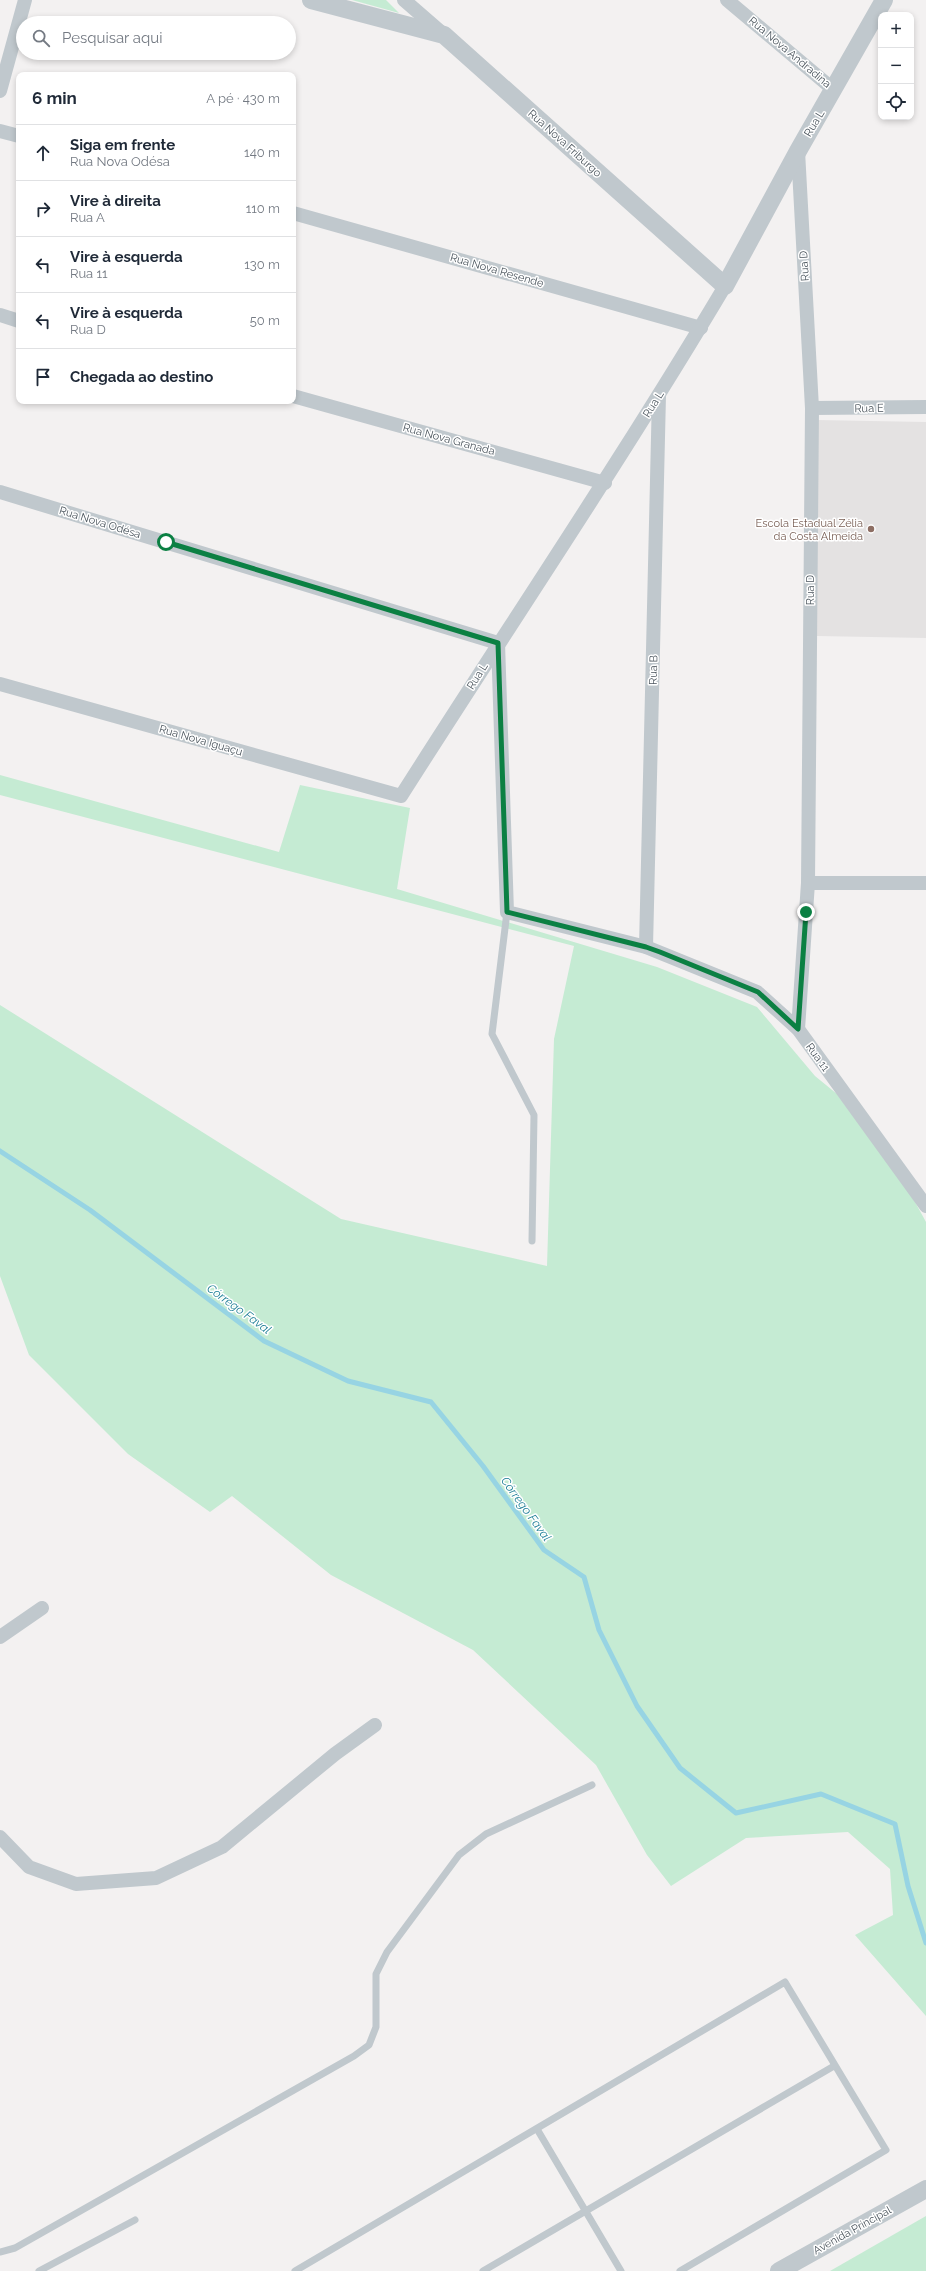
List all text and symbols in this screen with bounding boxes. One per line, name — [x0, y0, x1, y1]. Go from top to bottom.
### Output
map controls — [878, 12, 914, 120]
button: + — [878, 12, 914, 48]
street label: Rua Nova Andradina — [746, 14, 834, 91]
search box — [16, 16, 296, 60]
icon: search — [30, 27, 52, 49]
text: Pesquisar aqui — [62, 29, 162, 47]
button: − — [878, 48, 914, 84]
button: locate — [878, 84, 914, 120]
text: 6 min — [32, 88, 77, 108]
text: A pé · 430 m — [206, 91, 280, 106]
street label: Rua Nova Friburgo — [525, 107, 604, 180]
street label: Rua L — [801, 107, 828, 139]
text: Siga em frente — [70, 136, 175, 154]
icon: ahead — [32, 142, 54, 164]
text: 140 m — [244, 145, 280, 160]
text: Rua Nova Odésa — [70, 154, 170, 169]
text: Vire à direita — [70, 192, 161, 210]
icon: right — [32, 198, 54, 220]
text: 110 m — [246, 201, 280, 216]
text: Rua A — [70, 210, 105, 225]
text: Vire à esquerda — [70, 248, 183, 266]
street label: Rua D — [797, 250, 812, 281]
street label: Rua Nova Resende — [449, 251, 546, 290]
icon: left — [32, 254, 54, 276]
text: 130 m — [244, 257, 280, 272]
text: Rua 11 — [70, 266, 108, 281]
text: Vire à esquerda — [70, 304, 183, 322]
icon: left — [32, 310, 54, 332]
text: 50 m — [250, 313, 280, 328]
text: Rua D — [70, 322, 106, 337]
icon: arrive — [32, 366, 54, 388]
text: Chegada ao destino — [70, 368, 213, 386]
street label: Rua L — [640, 388, 667, 420]
street label: Rua E — [854, 402, 884, 415]
street label: Rua Nova Granada — [401, 421, 496, 458]
street label: Rua Nova Odésa — [58, 504, 142, 541]
place label: Escola Estadual Zélia da Costa Almeida — [756, 517, 863, 543]
marker: Escola Estadual Zélia da Costa Almeida — [866, 524, 876, 534]
route start — [157, 533, 175, 551]
street label: Rua D — [804, 575, 817, 605]
street label: Rua B — [647, 655, 660, 685]
street label: Rua L — [464, 660, 491, 692]
street label: Rua Nova Iguaçu — [158, 722, 244, 759]
route end — [797, 903, 815, 921]
street label: Rua 11 — [803, 1041, 832, 1074]
water label: Córrego Faval — [204, 1281, 274, 1337]
water label: Córrego Faval — [498, 1474, 554, 1544]
street label: Avenida Principal — [811, 2204, 894, 2257]

